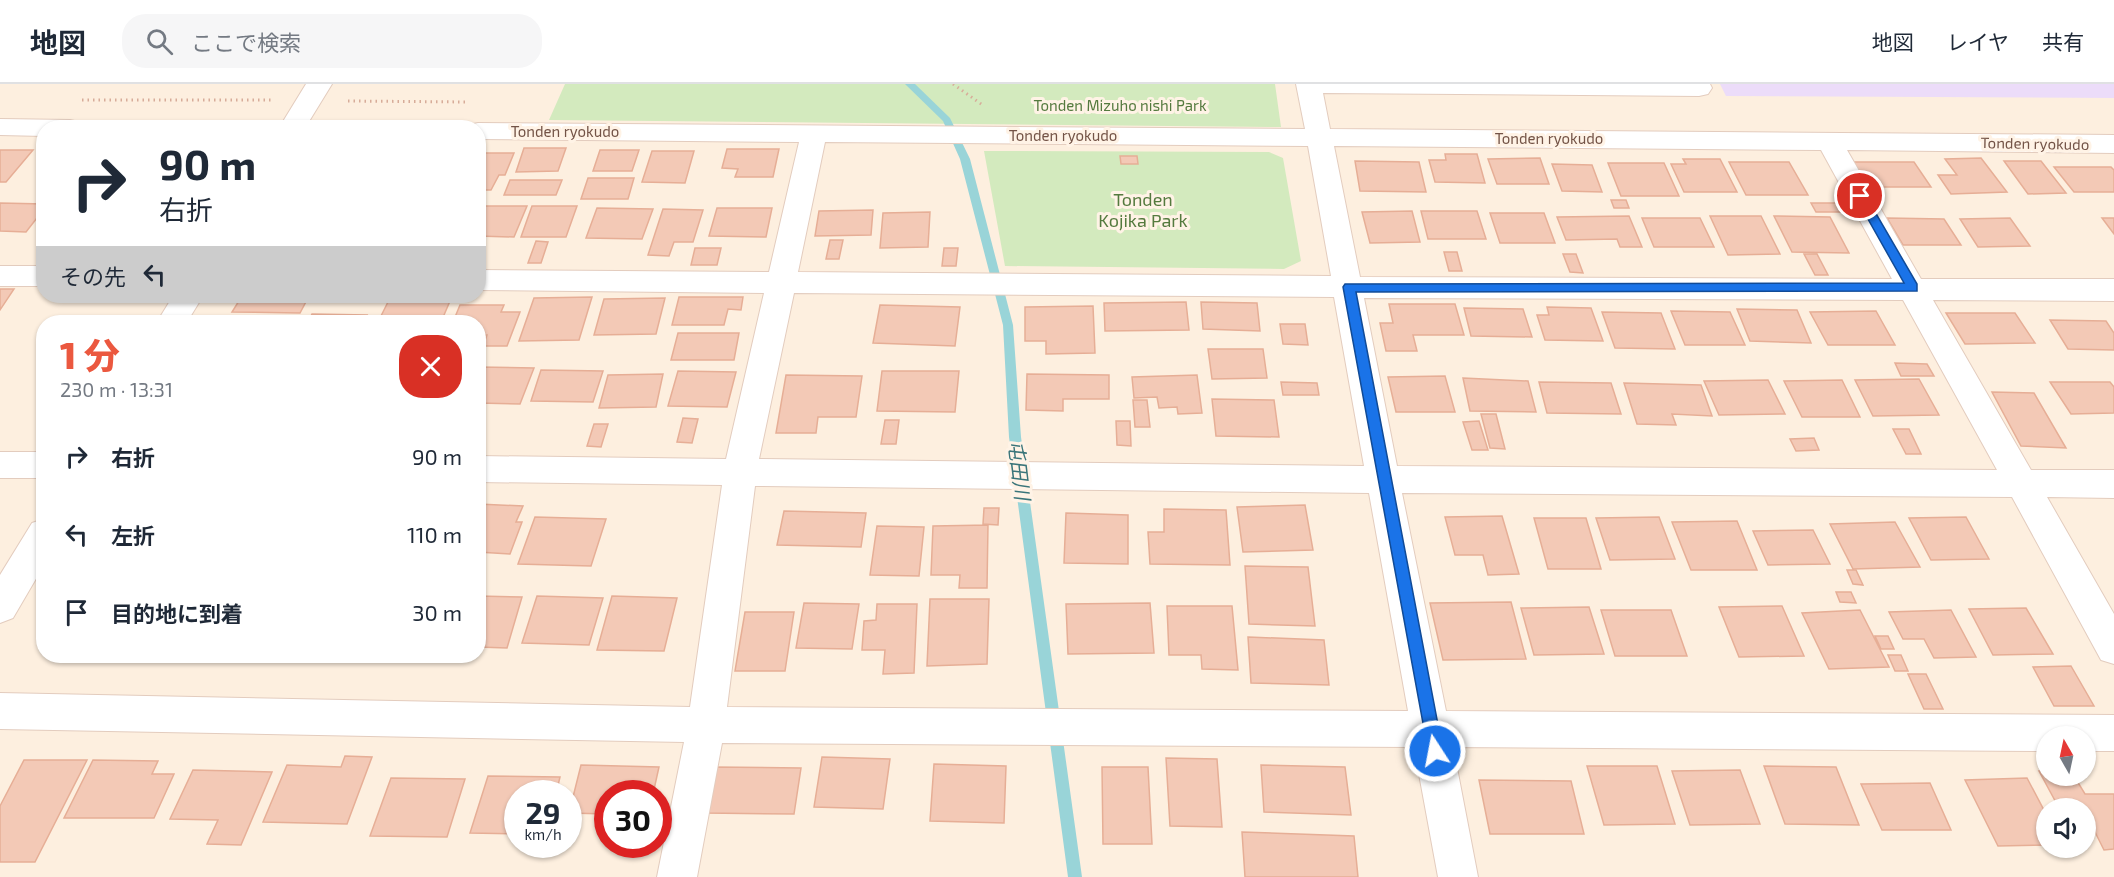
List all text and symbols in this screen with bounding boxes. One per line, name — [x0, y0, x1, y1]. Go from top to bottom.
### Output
search box — [122, 14, 542, 68]
text: 地図 — [30, 25, 86, 59]
icon: search — [143, 25, 176, 58]
text: ここで検索 — [191, 29, 301, 55]
text: 地図 — [1872, 29, 1914, 54]
text: レイヤ — [1947, 29, 2009, 54]
text: 共有 — [2042, 29, 2084, 54]
park label: Tonden Mizuho nishi Park — [1033, 96, 1207, 114]
street label: Tonden ryokudo — [511, 122, 619, 140]
street label: Tonden ryokudo — [1009, 126, 1117, 144]
street label: Tonden ryokudo — [1495, 129, 1603, 147]
street label: Tonden ryokudo — [1981, 133, 2089, 153]
text: 90 m — [159, 138, 256, 188]
icon: right — [60, 144, 138, 222]
pin — [1834, 170, 1885, 221]
icon: arrive — [1843, 179, 1876, 212]
park label: Tonden Kojika Park — [1098, 188, 1188, 231]
text: 右折 — [159, 193, 213, 225]
icon: left — [138, 258, 171, 291]
text: その先 — [60, 263, 126, 289]
text: 1 分 — [60, 333, 120, 376]
button: close — [399, 335, 462, 398]
text: 230 m · 13:31 — [60, 377, 173, 401]
water label: 屯田川 — [1004, 439, 1036, 503]
icon: right — [60, 440, 93, 473]
text: 90 m — [412, 443, 462, 469]
text: 右折 — [111, 444, 155, 470]
icon: left — [60, 518, 93, 551]
text: 110 m — [407, 521, 462, 547]
text: 左折 — [111, 522, 155, 548]
icon: arrive — [60, 596, 93, 629]
text: 30 m — [412, 599, 462, 625]
text: 目的地に到着 — [111, 600, 243, 626]
position arrow — [1403, 719, 1467, 783]
north arrow — [2036, 726, 2096, 786]
map controls — [2036, 726, 2096, 858]
speed limit sign: 30 — [594, 780, 672, 858]
text: 29 — [525, 794, 561, 830]
button: sound — [2036, 798, 2096, 858]
text: km/h — [524, 825, 562, 843]

